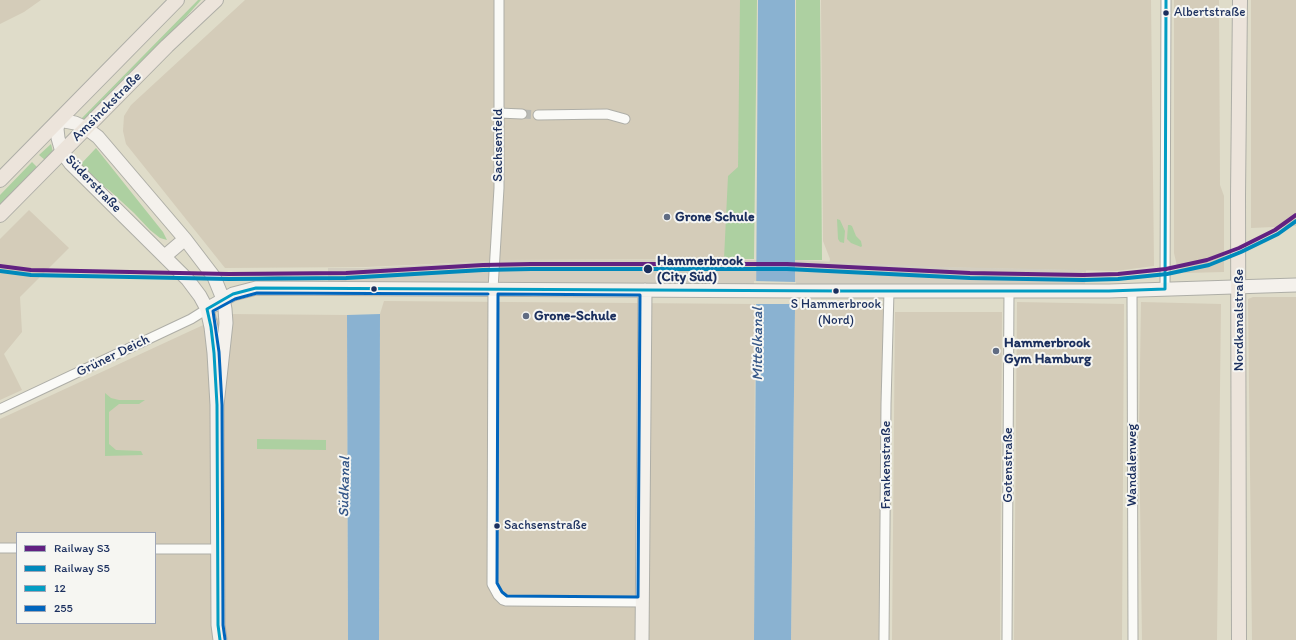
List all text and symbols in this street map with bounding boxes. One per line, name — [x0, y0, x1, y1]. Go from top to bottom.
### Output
place label: Albertstraße — [1174, 5, 1245, 21]
marker: Albertstraße — [1161, 8, 1171, 18]
street label: Amsinckstraße — [69, 69, 145, 145]
street label: Sachsenfeld — [490, 108, 506, 182]
street label: Süderstraße — [61, 151, 125, 217]
place label: Grone Schule — [675, 209, 755, 225]
marker: Grone Schule — [662, 212, 672, 222]
place label: Hammerbrook (City Süd) — [657, 253, 743, 286]
marker: Hammerbrook (City Süd) — [642, 263, 654, 275]
street label: Nordkanalstraße — [1231, 269, 1247, 371]
unlabelled marker — [369, 284, 379, 294]
marker: S Hammerbrook (Nord) — [831, 286, 841, 296]
place label: S Hammerbrook (Nord) — [791, 297, 881, 328]
water label: Mittelkanal — [749, 307, 767, 381]
place label: Grone-Schule — [534, 308, 617, 324]
marker: Grone-Schule — [521, 311, 531, 321]
street label: Grüner Deich — [74, 331, 152, 381]
place label: Hammerbrook Gym Hamburg — [1004, 335, 1091, 368]
marker: Hammerbrook Gym Hamburg — [991, 346, 1001, 356]
street label: Frankenstraße — [878, 421, 894, 509]
street label: Wandalenweg — [1124, 423, 1140, 507]
street label: Gotenstraße — [1000, 427, 1016, 503]
water label: Südkanal — [335, 457, 355, 517]
place label: Sachsenstraße — [504, 518, 587, 534]
marker: Sachsenstraße — [492, 521, 502, 531]
legend — [16, 532, 156, 624]
text: Railway S3 — [54, 541, 110, 555]
text: Railway S5 — [54, 561, 110, 575]
text: 12 — [54, 581, 66, 595]
text: 255 — [54, 601, 73, 615]

